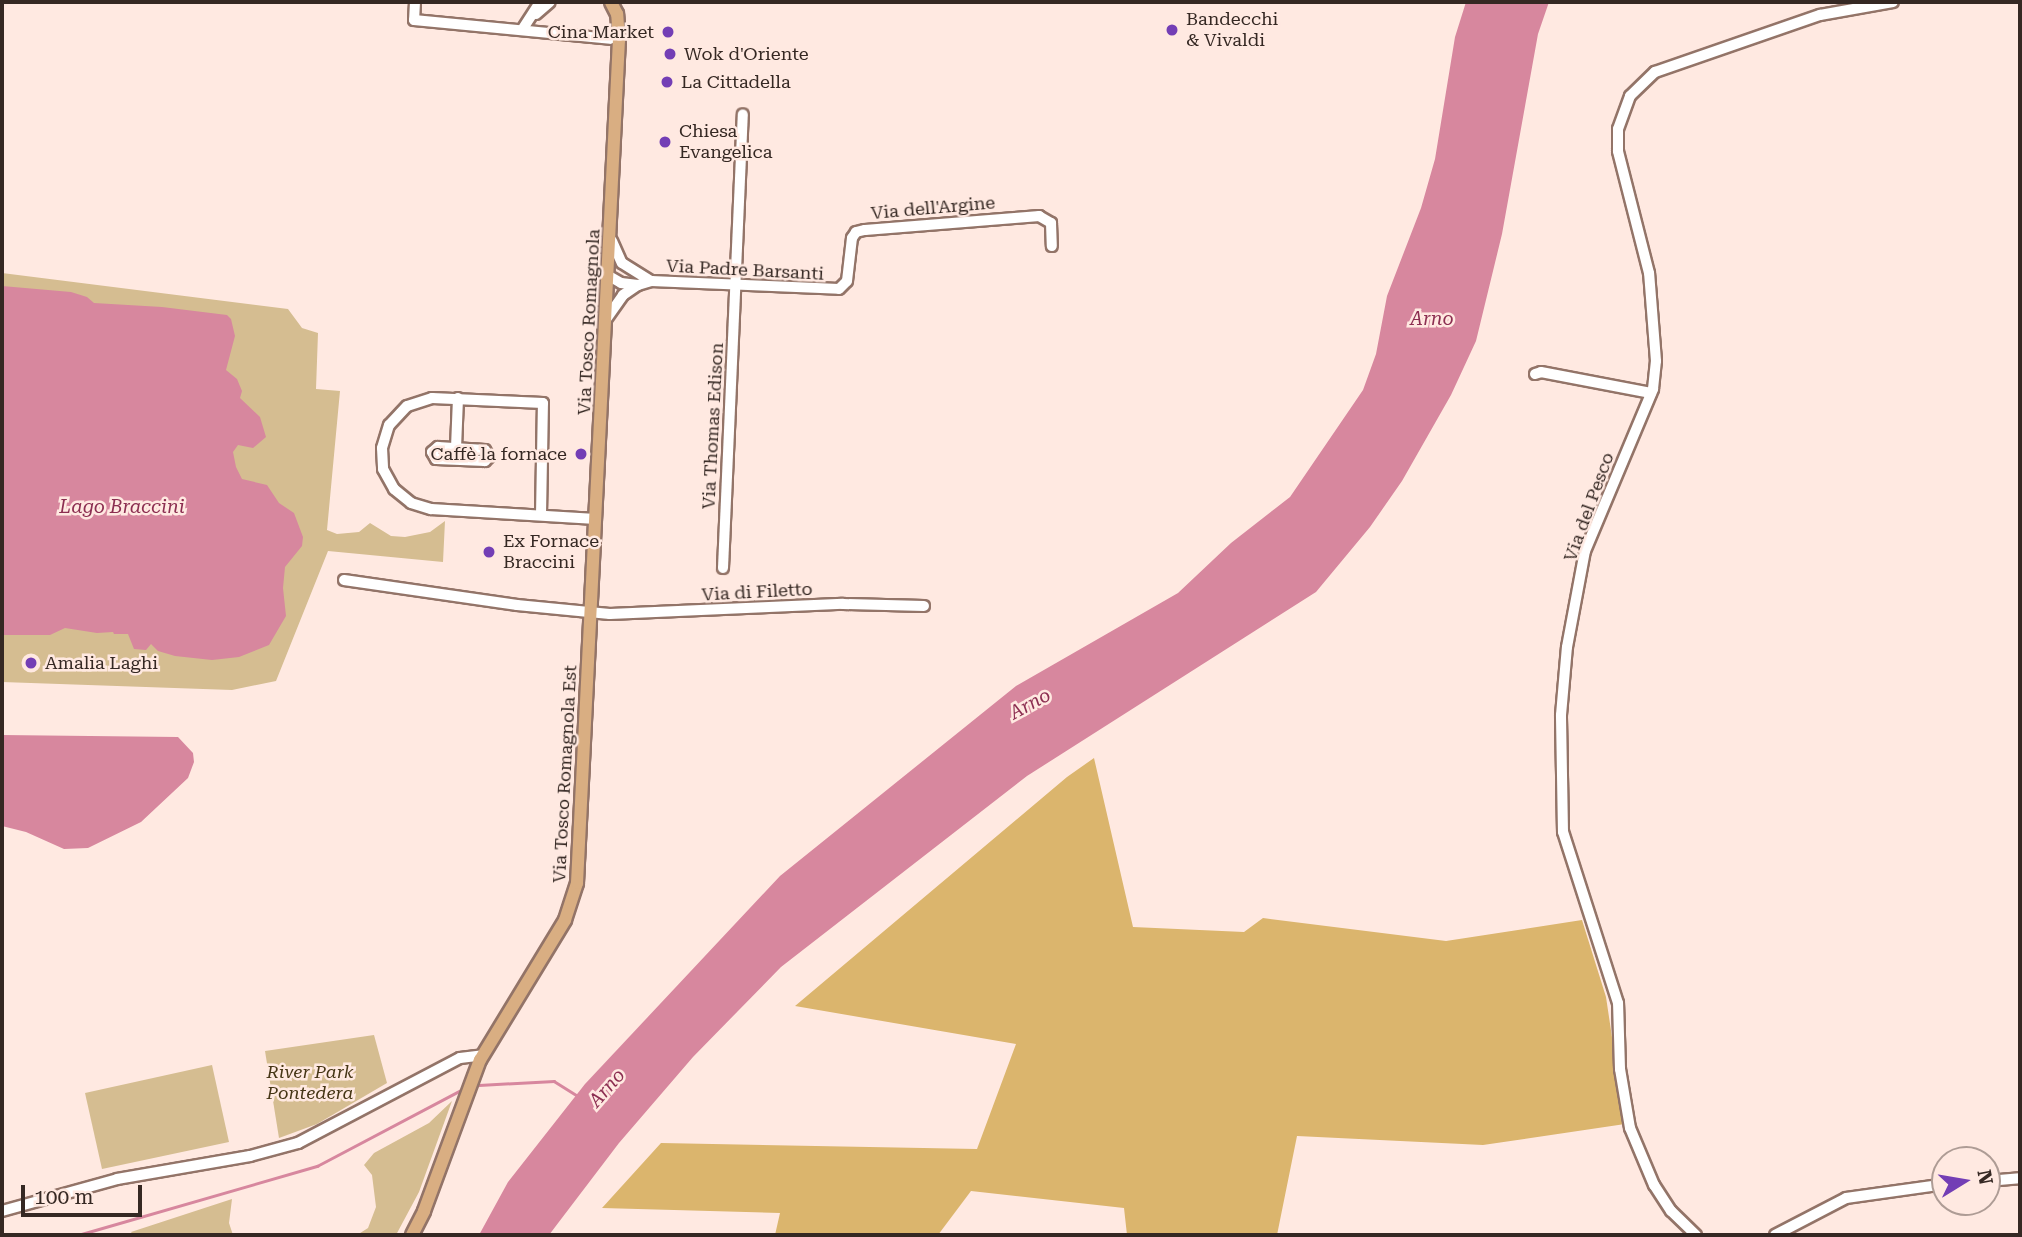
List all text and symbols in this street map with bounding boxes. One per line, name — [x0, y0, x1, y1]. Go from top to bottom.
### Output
place label: Bandecchi & Vivaldi — [1186, 9, 1278, 52]
place label: Cina Market — [548, 21, 654, 43]
marker: Bandecchi & Vivaldi — [1164, 22, 1180, 38]
marker: Cina Market — [660, 24, 676, 40]
place label: Wok d'Oriente — [684, 43, 809, 65]
marker: Wok d'Oriente — [662, 46, 678, 62]
place label: La Cittadella — [681, 71, 791, 93]
marker: La Cittadella — [659, 74, 675, 90]
place label: Chiesa Evangelica — [679, 121, 772, 164]
marker: Chiesa Evangelica — [657, 134, 673, 150]
street label: Via dell'Argine — [870, 192, 996, 224]
street label: Via Tosco Romagnola — [573, 228, 605, 416]
street label: Via Padre Barsanti — [666, 255, 824, 285]
water label: Arno — [1410, 308, 1454, 330]
street label: Via Thomas Edison — [698, 342, 728, 510]
place label: Caffè la fornace — [430, 443, 567, 465]
marker: Caffè la fornace — [573, 446, 589, 462]
street label: Via del Pesco — [1559, 449, 1619, 565]
water label: Lago Braccini — [59, 496, 185, 518]
place label: Ex Fornace Braccini — [503, 531, 599, 574]
marker: Ex Fornace Braccini — [481, 544, 497, 560]
street label: Via di Filetto — [701, 578, 813, 606]
place label: Amalia Laghi — [45, 652, 158, 674]
marker: Amalia Laghi — [23, 655, 39, 671]
street label: Via Tosco Romagnola Est — [549, 665, 581, 883]
water label: Arno — [1006, 684, 1054, 724]
park label: River Park Pontedera — [266, 1062, 354, 1104]
water label: Arno — [584, 1064, 630, 1112]
north arrow — [1931, 1146, 2001, 1216]
text: N — [1972, 1168, 1998, 1187]
scale bar — [24, 1170, 145, 1214]
text: 100 m — [34, 1185, 94, 1209]

